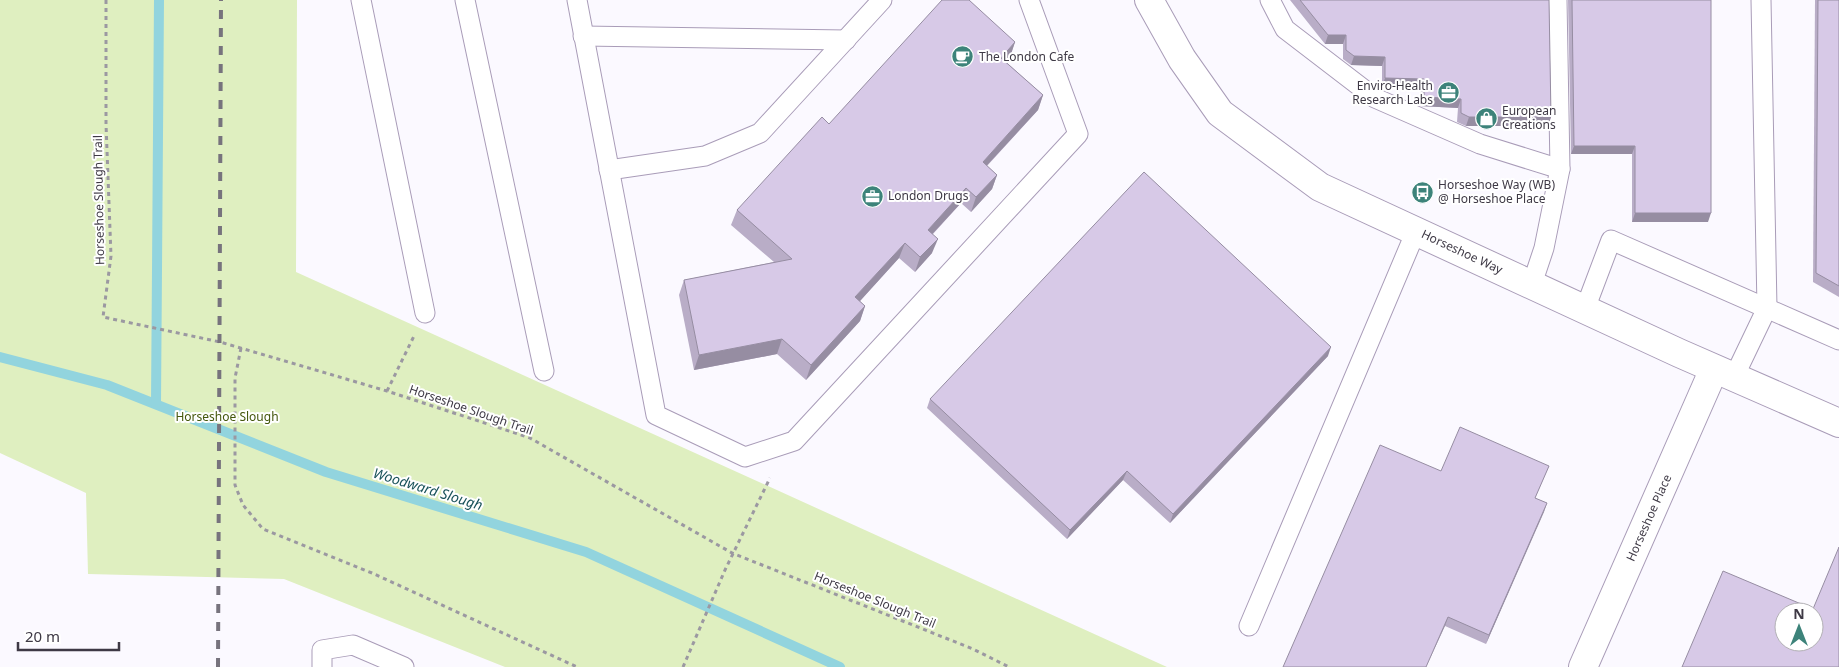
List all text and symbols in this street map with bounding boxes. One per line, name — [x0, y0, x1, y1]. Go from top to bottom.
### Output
cafe icon: The London Cafe — [951, 45, 975, 69]
place label: The London Cafe — [979, 48, 1075, 65]
place label: Enviro-Health Research Labs — [1352, 77, 1433, 108]
office icon: Enviro-Health Research Labs — [1437, 81, 1461, 105]
place label: European Creations — [1502, 102, 1556, 133]
shop icon: European Creations — [1474, 106, 1498, 130]
street label: Horseshoe Slough Trail — [89, 135, 108, 265]
place label: Horseshoe Way (WB) @ Horseshoe Place — [1438, 176, 1555, 207]
bus stop icon: Horseshoe Way (WB) @ Horseshoe Place — [1410, 180, 1434, 204]
office icon: London Drugs — [860, 184, 884, 208]
place label: London Drugs — [888, 187, 969, 204]
street label: Horseshoe Way — [1419, 225, 1506, 278]
street label: Horseshoe Slough Trail — [407, 380, 535, 439]
park label: Horseshoe Slough — [175, 408, 279, 425]
water label: Woodward Slough — [371, 463, 485, 514]
street label: Horseshoe Place — [1622, 471, 1675, 564]
street label: Horseshoe Slough Trail — [812, 567, 939, 632]
north arrow — [1774, 602, 1824, 652]
text: N — [1793, 604, 1805, 623]
scale bar — [18, 620, 119, 652]
text: 20 m — [25, 626, 60, 646]

